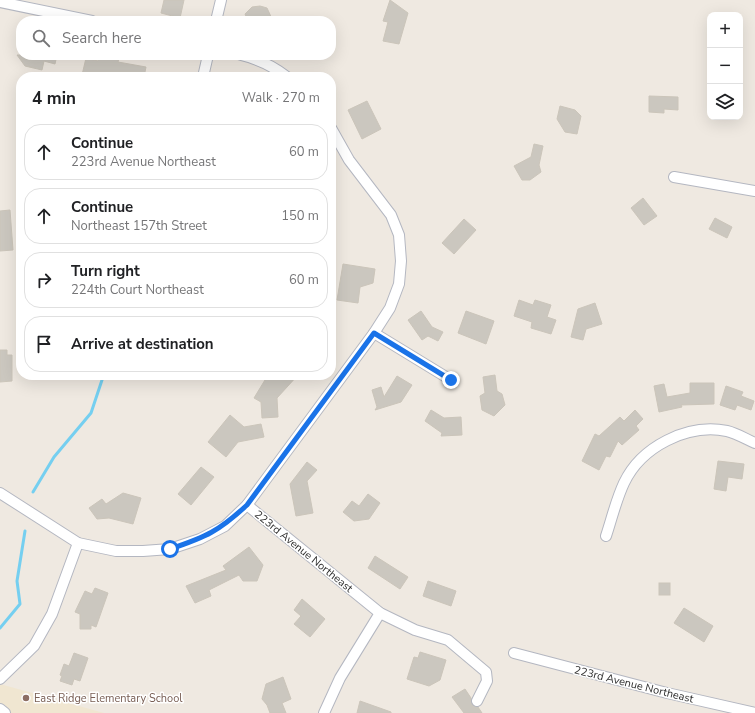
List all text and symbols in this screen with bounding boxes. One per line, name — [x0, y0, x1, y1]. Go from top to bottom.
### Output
map controls — [707, 12, 743, 120]
button: + — [707, 12, 743, 48]
search box — [16, 16, 336, 60]
icon: search — [30, 27, 52, 49]
text: Search here — [62, 28, 142, 48]
button: − — [707, 48, 743, 84]
button: layers — [707, 84, 743, 120]
text: 4 min — [32, 87, 76, 110]
text: Walk · 270 m — [242, 89, 320, 107]
text: Continue — [71, 133, 133, 153]
icon: ahead — [33, 141, 55, 163]
text: 60 m — [289, 143, 319, 161]
text: 223rd Avenue Northeast — [71, 153, 216, 171]
text: Continue — [71, 197, 133, 217]
icon: ahead — [33, 205, 55, 227]
text: 150 m — [281, 207, 319, 225]
text: Northeast 157th Street — [71, 217, 207, 235]
text: Turn right — [71, 261, 140, 281]
icon: right — [33, 269, 55, 291]
text: 60 m — [289, 271, 319, 289]
text: 224th Court Northeast — [71, 281, 204, 299]
icon: arrive — [33, 333, 55, 355]
text: Arrive at destination — [71, 334, 214, 354]
route end — [442, 371, 460, 389]
street label: 223rd Avenue Northeast — [251, 507, 356, 596]
route start — [161, 540, 179, 558]
street label: 223rd Avenue Northeast — [573, 662, 695, 707]
place label: East Ridge Elementary School — [34, 691, 183, 706]
marker: East Ridge Elementary School — [21, 693, 31, 703]

